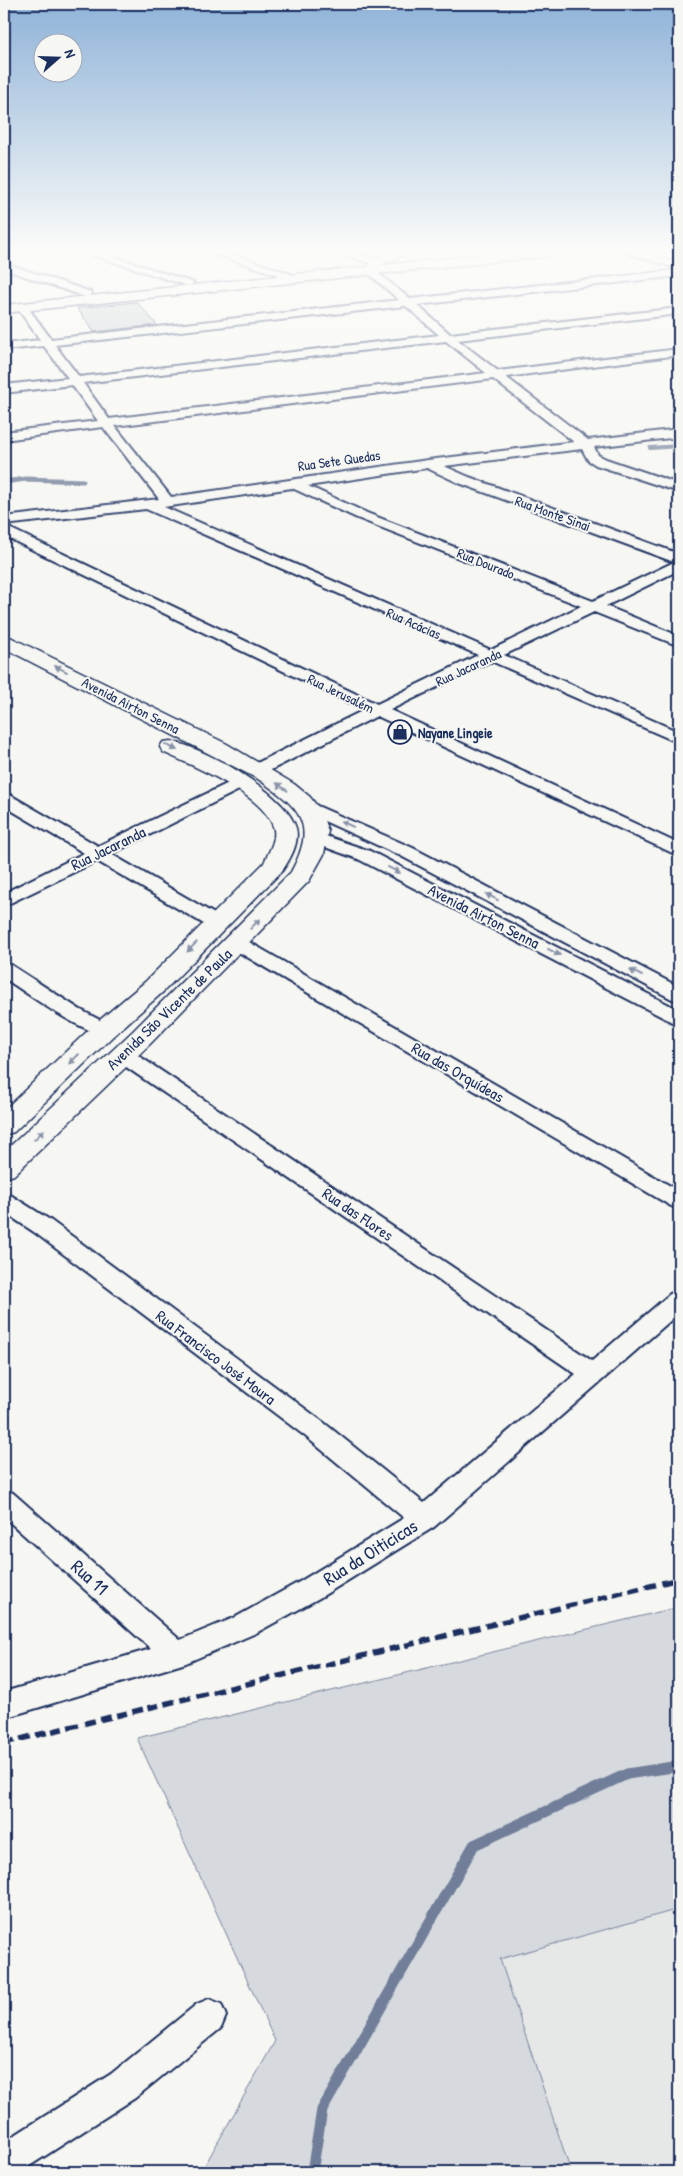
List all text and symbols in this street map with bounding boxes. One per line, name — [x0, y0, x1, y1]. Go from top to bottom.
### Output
north arrow — [32, 32, 82, 82]
text: N — [60, 47, 81, 61]
street label: Rua Sete Quedas — [297, 445, 381, 475]
street label: Rua Monte Sinai — [513, 491, 593, 535]
street label: Rua Dourado — [454, 543, 518, 583]
street label: Rua Acácias — [384, 603, 444, 643]
street label: Rua Jacaranda — [432, 643, 504, 690]
one-way arrow — [54, 665, 68, 673]
street label: Rua Jerusalém — [304, 669, 378, 717]
street label: Avenida Airton Senna — [79, 672, 183, 738]
shop icon: Nayane Lingeie — [387, 719, 413, 745]
place label: Nayane Lingeie — [418, 723, 493, 744]
one-way arrow — [164, 743, 178, 751]
one-way arrow — [275, 782, 288, 792]
one-way arrow — [340, 819, 354, 827]
street label: Rua Jacaranda — [67, 820, 149, 876]
one-way arrow — [387, 866, 402, 874]
street label: Avenida Airton Senna — [424, 878, 544, 954]
one-way arrow — [485, 893, 500, 901]
one-way arrow — [249, 918, 261, 930]
one-way arrow — [187, 941, 199, 953]
street label: Avenida São Vicente de Paula — [101, 943, 237, 1075]
one-way arrow — [547, 948, 562, 956]
one-way arrow — [629, 969, 643, 977]
street label: Rua das Orquídeas — [408, 1037, 508, 1107]
one-way arrow — [69, 1053, 81, 1065]
one-way arrow — [33, 1129, 45, 1141]
street label: Rua das Flores — [318, 1182, 398, 1246]
street label: Rua Francisco José Moura — [151, 1305, 281, 1409]
street label: Rua da Oiticicas — [318, 1513, 422, 1591]
street label: Rua 11 — [66, 1553, 114, 1601]

